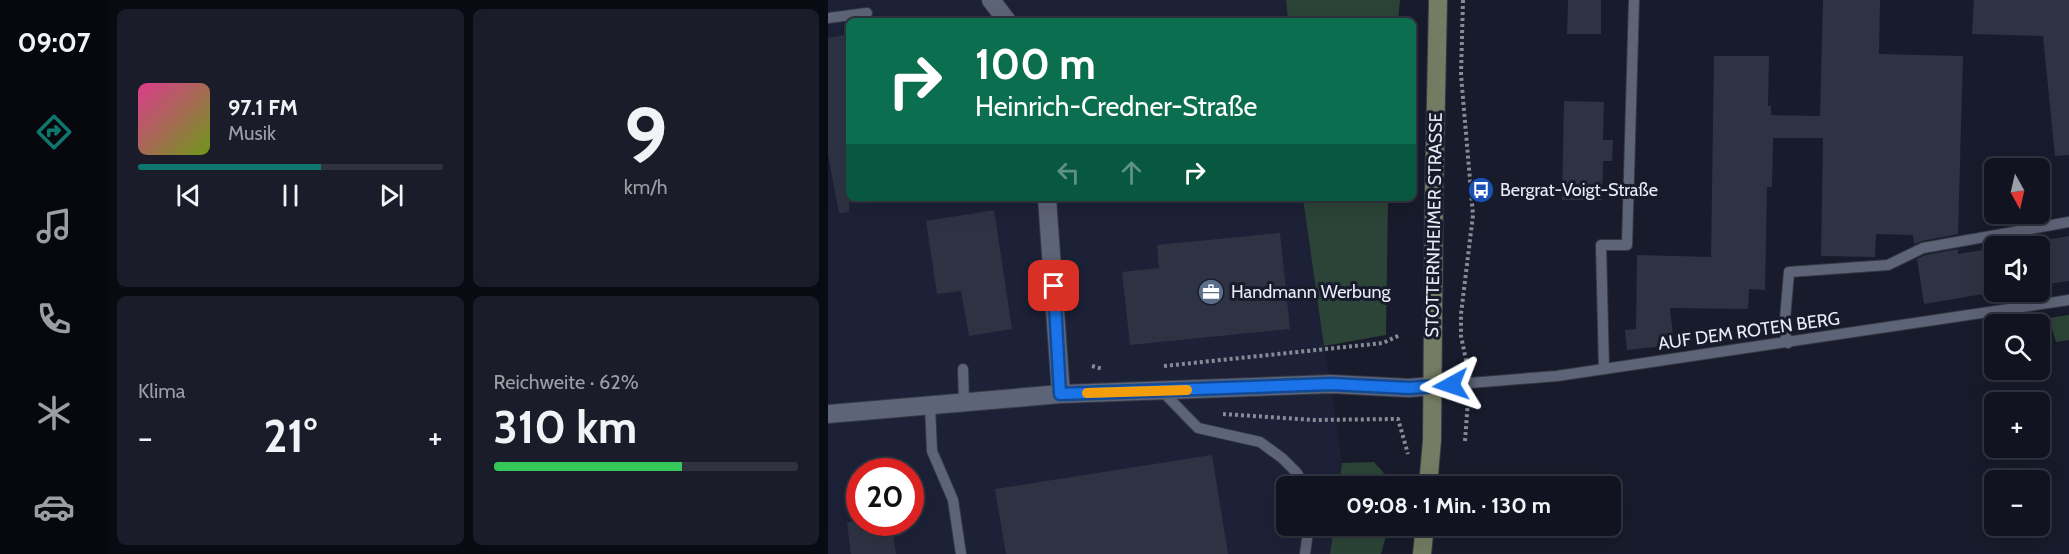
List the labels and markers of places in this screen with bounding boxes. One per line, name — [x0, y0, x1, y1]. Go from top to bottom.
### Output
bus stop icon: Bergrat-Voigt-Straße — [1466, 175, 1496, 205]
place label: Bergrat-Voigt-Straße — [1500, 179, 1658, 201]
pin — [1028, 260, 1079, 311]
office icon: Handmann Werbung — [1196, 277, 1226, 307]
place label: Handmann Werbung — [1231, 281, 1392, 303]

